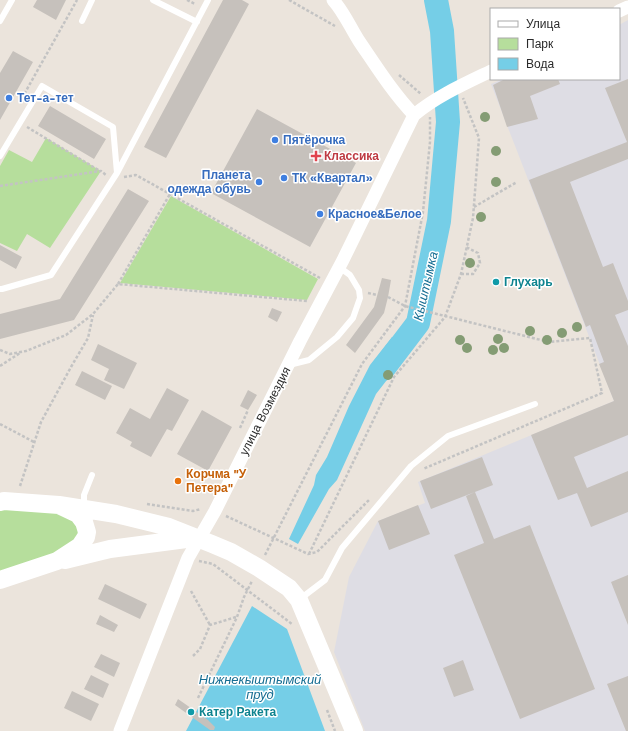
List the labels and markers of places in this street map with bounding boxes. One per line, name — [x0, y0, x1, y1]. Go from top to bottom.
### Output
place label: Тет-а-тет — [17, 91, 74, 105]
marker: Тет-а-тет — [4, 93, 14, 103]
place label: Пятёрочка — [283, 133, 346, 147]
marker: Пятёрочка — [270, 135, 280, 145]
place label: Классика — [324, 149, 379, 163]
marker: Классика — [311, 151, 321, 161]
place label: Планета одежда обувь — [167, 168, 251, 196]
place label: ТК «Квартал» — [292, 171, 373, 185]
marker: ТК «Квартал» — [279, 173, 289, 183]
marker: Планета одежда обувь — [254, 177, 264, 187]
place label: Красное&Белое — [328, 207, 422, 221]
marker: Красное&Белое — [315, 209, 325, 219]
place label: Глухарь — [504, 275, 553, 289]
marker: Глухарь — [491, 277, 501, 287]
place label: Корчма "У Петера" — [186, 467, 247, 495]
marker: Корчма "У Петера" — [173, 476, 183, 486]
place label: Катер Ракета — [199, 705, 276, 719]
marker: Катер Ракета — [186, 707, 196, 717]

